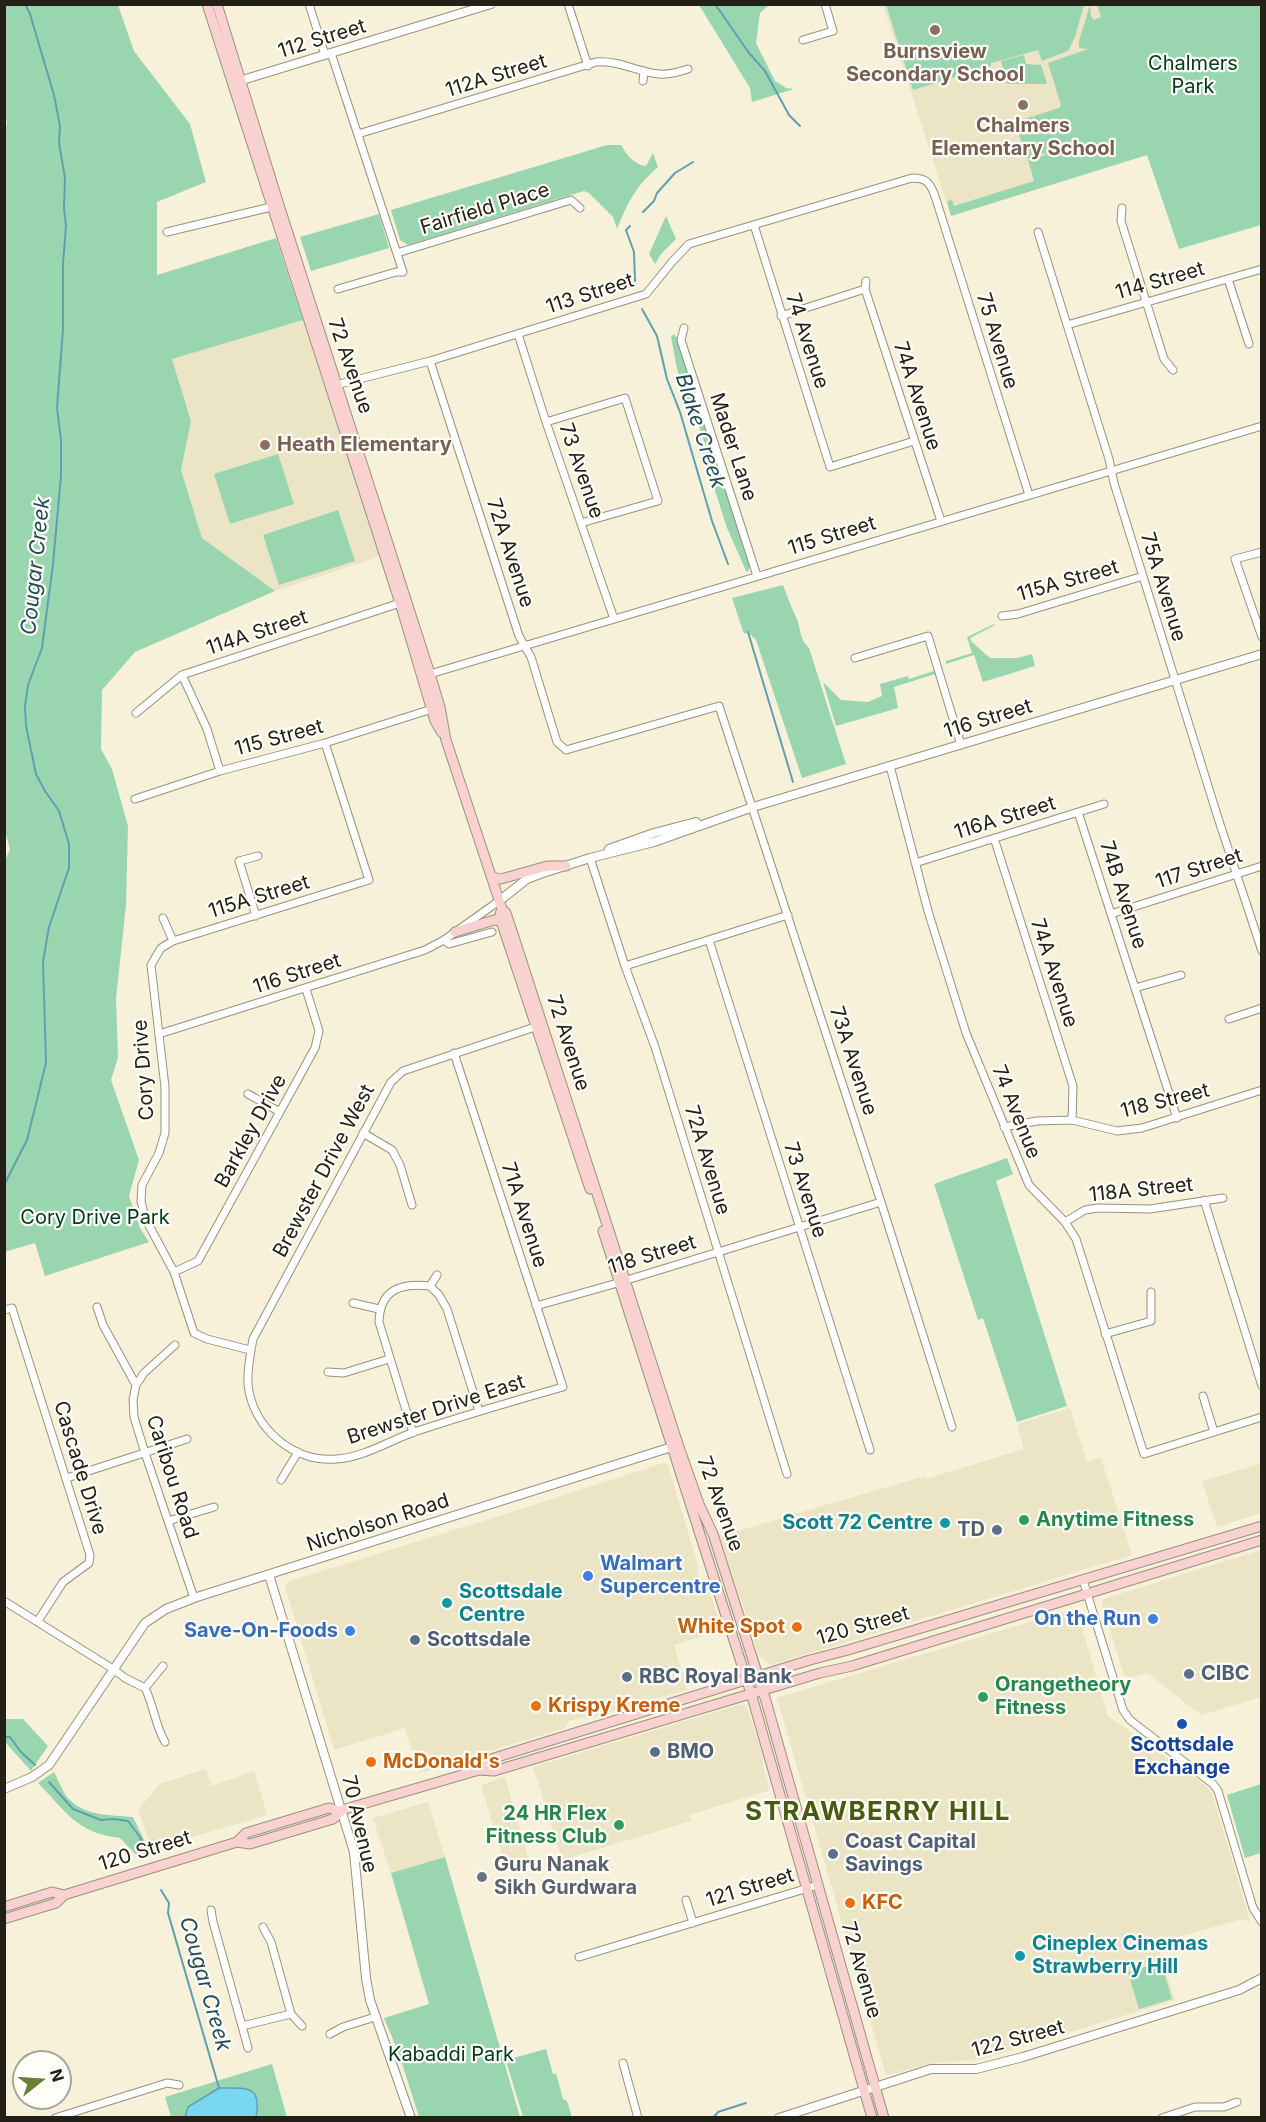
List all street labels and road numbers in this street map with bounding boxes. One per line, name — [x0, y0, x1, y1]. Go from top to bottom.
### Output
street label: 112 Street — [275, 14, 369, 64]
street label: 112A Street — [443, 49, 549, 103]
street label: Fairfield Place — [418, 178, 552, 240]
street label: 114 Street — [1113, 257, 1207, 305]
street label: 113 Street — [543, 269, 637, 319]
street label: 74 Avenue — [780, 290, 834, 392]
street label: 75 Avenue — [971, 290, 1023, 392]
street label: 72 Avenue — [322, 315, 378, 417]
street label: 74A Avenue — [888, 339, 946, 453]
street label: Mader Lane — [704, 390, 762, 504]
street label: 73 Avenue — [554, 420, 608, 522]
street label: 72A Avenue — [481, 495, 539, 611]
street label: 115 Street — [785, 511, 879, 561]
street label: 75A Avenue — [1135, 529, 1191, 645]
street label: 115A Street — [1015, 555, 1121, 607]
street label: 114A Street — [203, 605, 311, 661]
street label: 116 Street — [941, 694, 1035, 744]
street label: 115 Street — [232, 715, 326, 761]
street label: 116A Street — [952, 791, 1058, 845]
street label: 74B Avenue — [1094, 838, 1152, 952]
street label: 117 Street — [1153, 844, 1245, 894]
street label: 115A Street — [206, 870, 312, 924]
street label: 74A Avenue — [1025, 916, 1083, 1030]
street label: 116 Street — [250, 949, 344, 999]
street label: 72 Avenue — [541, 992, 595, 1094]
street label: 73A Avenue — [824, 1004, 882, 1118]
street label: Cory Drive — [129, 1019, 159, 1121]
street label: 74 Avenue — [986, 1062, 1046, 1162]
street label: Barkley Drive — [210, 1070, 292, 1192]
street label: 118 Street — [1118, 1078, 1212, 1124]
street label: Brewster Drive West — [268, 1080, 380, 1262]
street label: 72A Avenue — [679, 1102, 735, 1218]
street label: 73 Avenue — [778, 1139, 832, 1241]
street label: 71A Avenue — [496, 1159, 552, 1271]
street label: 118A Street — [1088, 1173, 1194, 1207]
street label: 118 Street — [605, 1230, 699, 1280]
street label: Brewster Drive East — [344, 1370, 528, 1450]
street label: Cascade Drive — [48, 1398, 112, 1538]
street label: Caribou Road — [141, 1412, 203, 1542]
street label: 72 Avenue — [692, 1453, 748, 1555]
street label: Nicholson Road — [304, 1489, 452, 1557]
street label: 120 Street — [814, 1601, 912, 1651]
street label: 70 Avenue — [336, 1773, 382, 1875]
street label: 120 Street — [96, 1826, 194, 1876]
street label: 121 Street — [703, 1863, 797, 1913]
street label: 72 Avenue — [836, 1919, 886, 2021]
street label: 122 Street — [969, 2015, 1067, 2063]

